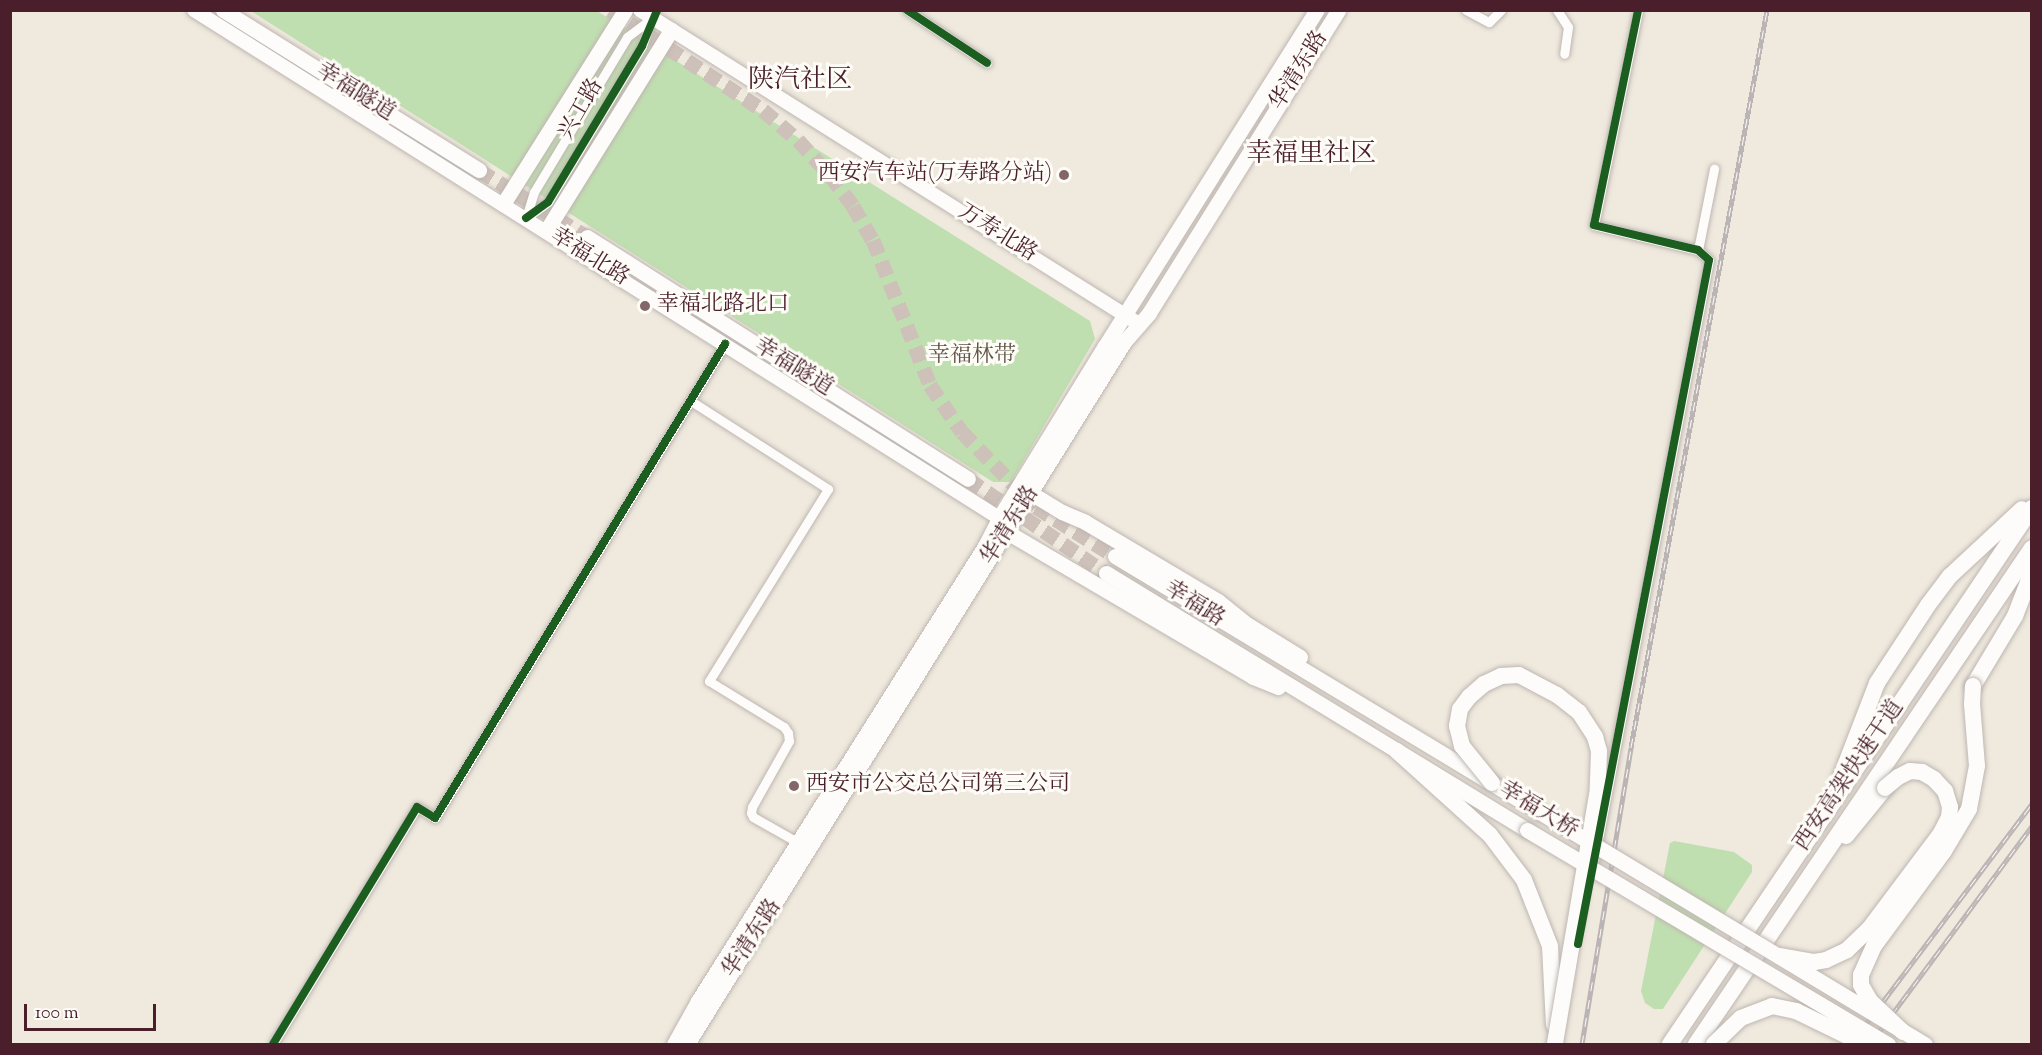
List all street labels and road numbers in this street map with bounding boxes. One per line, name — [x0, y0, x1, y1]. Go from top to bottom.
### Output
street label: 华清东路 — [1265, 27, 1335, 115]
street label: 幸福隧道 — [311, 58, 399, 128]
street label: 兴工路 — [554, 75, 610, 145]
street label: 万寿北路 — [953, 199, 1041, 269]
street label: 幸福北路 — [545, 223, 633, 293]
street label: 幸福隧道 — [749, 333, 837, 403]
street label: 华清东路 — [976, 482, 1046, 570]
street label: 幸福路 — [1159, 576, 1229, 634]
street label: 西安高架快速干道 — [1790, 696, 1910, 856]
street label: 幸福大桥 — [1493, 777, 1583, 845]
street label: 华清东路 — [718, 895, 788, 983]

